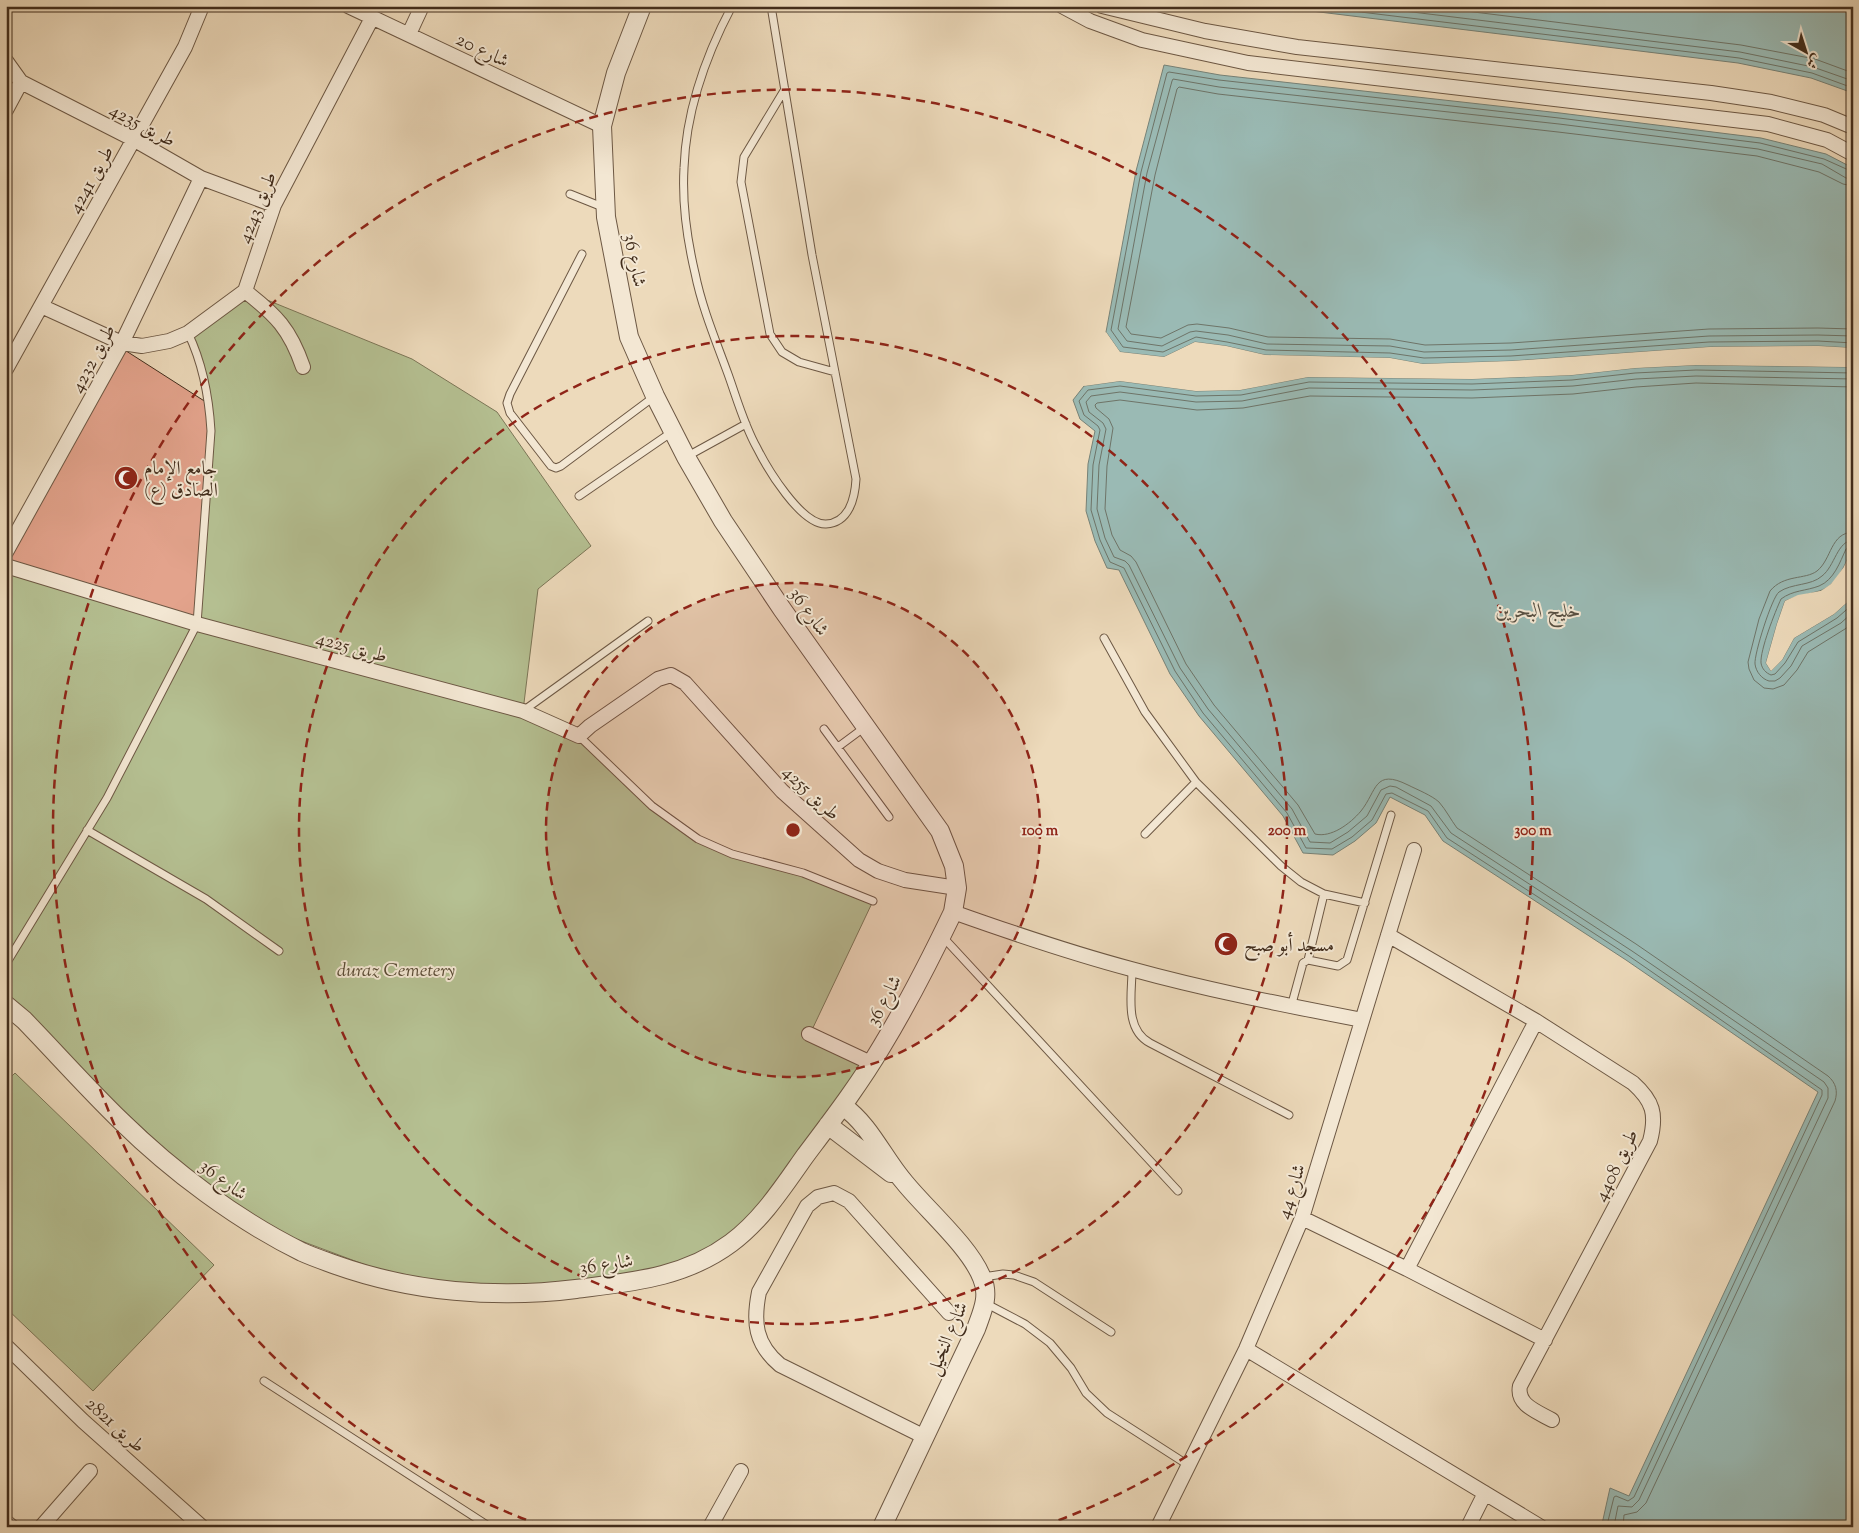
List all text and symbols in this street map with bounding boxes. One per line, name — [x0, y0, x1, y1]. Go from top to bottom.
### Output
street label: شارع 20 — [451, 27, 513, 76]
north arrow — [1782, 28, 1832, 78]
text: ش — [1801, 48, 1825, 73]
street label: طريق 4235 — [104, 98, 180, 155]
street label: طريق 4241 — [63, 142, 122, 219]
street label: طريق 4243 — [232, 168, 285, 248]
street label: شارع 36 — [615, 231, 652, 290]
street label: طريق 4232 — [65, 320, 123, 398]
place label: جامع الإمام الصادق (ع) — [144, 456, 218, 505]
mosque icon: جامع الإمام الصادق (ع) — [113, 465, 139, 491]
street label: شارع 36 — [781, 583, 834, 642]
water label: خليج البحرين — [1495, 598, 1581, 628]
street label: طريق 4225 — [313, 626, 390, 671]
street label: طريق 4255 — [775, 760, 845, 828]
centre of rings — [784, 821, 802, 839]
text: 100 m — [1022, 821, 1059, 842]
text: 200 m — [1268, 821, 1307, 842]
text: 300 m — [1514, 821, 1552, 842]
mosque icon: مسجد أبو صبح — [1213, 931, 1239, 957]
place label: مسجد أبو صبح — [1244, 932, 1334, 962]
park label: duraz Cemetery — [337, 958, 455, 985]
street label: شارع 36 — [861, 971, 910, 1031]
street label: طريق 4408 — [1588, 1125, 1646, 1207]
street label: شارع 36 — [193, 1154, 252, 1208]
street label: شارع 44 — [1271, 1161, 1314, 1223]
street label: شارع 36 — [578, 1248, 635, 1283]
street label: شارع النخيل — [921, 1298, 976, 1380]
street label: طريق 2821 — [78, 1392, 150, 1460]

